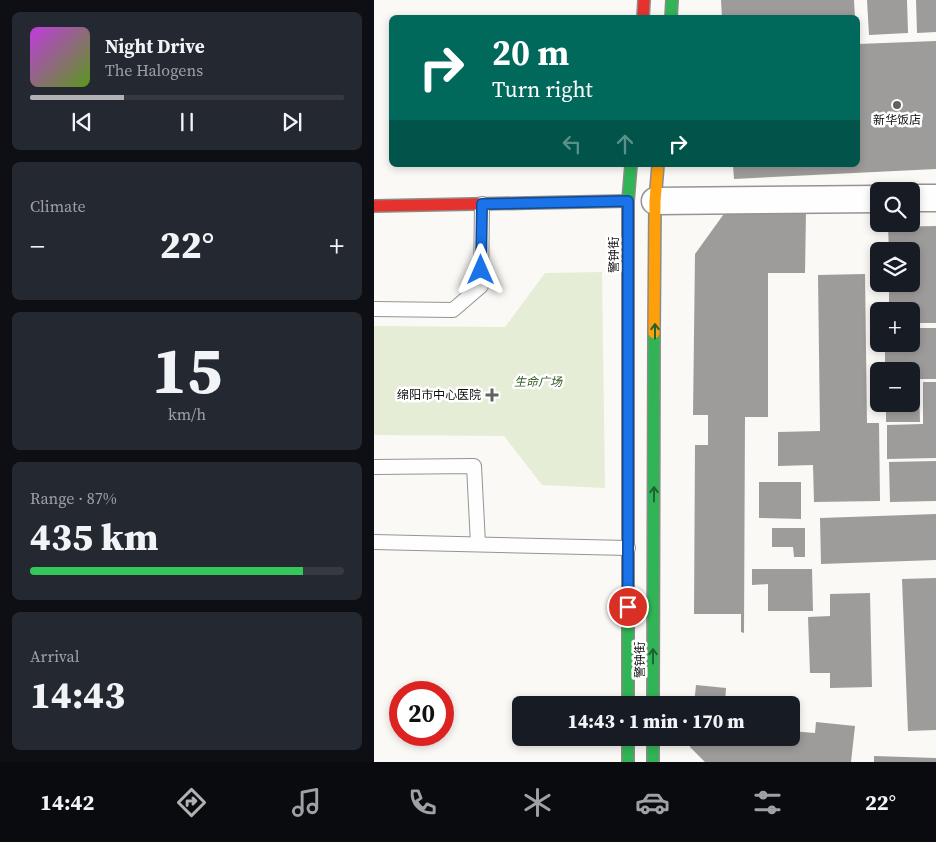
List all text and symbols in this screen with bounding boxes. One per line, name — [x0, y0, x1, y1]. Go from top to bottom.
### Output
text: 20 m — [492, 29, 569, 77]
text: Night Drive — [105, 33, 205, 59]
icon: right — [409, 35, 474, 100]
text: The Halogens — [105, 59, 203, 81]
text: Turn right — [492, 74, 593, 104]
marker: 新华饭店 — [891, 99, 903, 111]
icon: previous — [68, 108, 96, 136]
icon: pause — [173, 108, 201, 136]
icon: next — [278, 108, 306, 136]
place label: 新华饭店 — [873, 112, 921, 128]
icon: left — [558, 130, 586, 158]
icon: ahead — [611, 130, 639, 158]
icon: right — [664, 130, 692, 158]
map controls — [870, 182, 920, 412]
button: search — [870, 182, 920, 232]
text: Climate — [30, 195, 86, 217]
text: 22° — [160, 219, 214, 271]
text: − — [30, 227, 45, 265]
text: + — [329, 227, 344, 265]
street label: 警钟街 — [606, 237, 622, 273]
button: layers — [870, 242, 920, 292]
position arrow — [454, 243, 506, 295]
button: + — [870, 302, 920, 352]
one-way arrow — [650, 324, 660, 340]
text: 15 — [152, 326, 222, 415]
button: − — [870, 362, 920, 412]
park label: 生命广场 — [514, 374, 563, 390]
place label: 绵阳市中心医院 — [397, 387, 481, 403]
marker: 绵阳市中心医院 — [485, 388, 499, 402]
text: km/h — [168, 403, 206, 425]
one-way arrow — [649, 486, 659, 502]
text: Range · 87% — [30, 487, 117, 509]
text: 435 km — [30, 511, 158, 563]
pin — [607, 586, 649, 628]
icon: arrive — [614, 593, 642, 621]
street label: 警钟街 — [632, 642, 648, 678]
text: Arrival — [30, 645, 79, 667]
one-way arrow — [648, 649, 658, 665]
text: 14:43 — [30, 669, 125, 721]
speed limit sign: 20 — [389, 681, 454, 746]
text: 14:43 · 1 min · 170 m — [567, 708, 745, 734]
icon: directions — [174, 785, 209, 820]
icon: music — [289, 785, 324, 820]
icon: phone — [405, 785, 440, 820]
icon: climate — [520, 785, 555, 820]
icon: car — [635, 785, 670, 820]
icon: filters — [750, 785, 785, 820]
text: 14:42 — [40, 787, 94, 817]
text: 22° — [865, 787, 896, 817]

